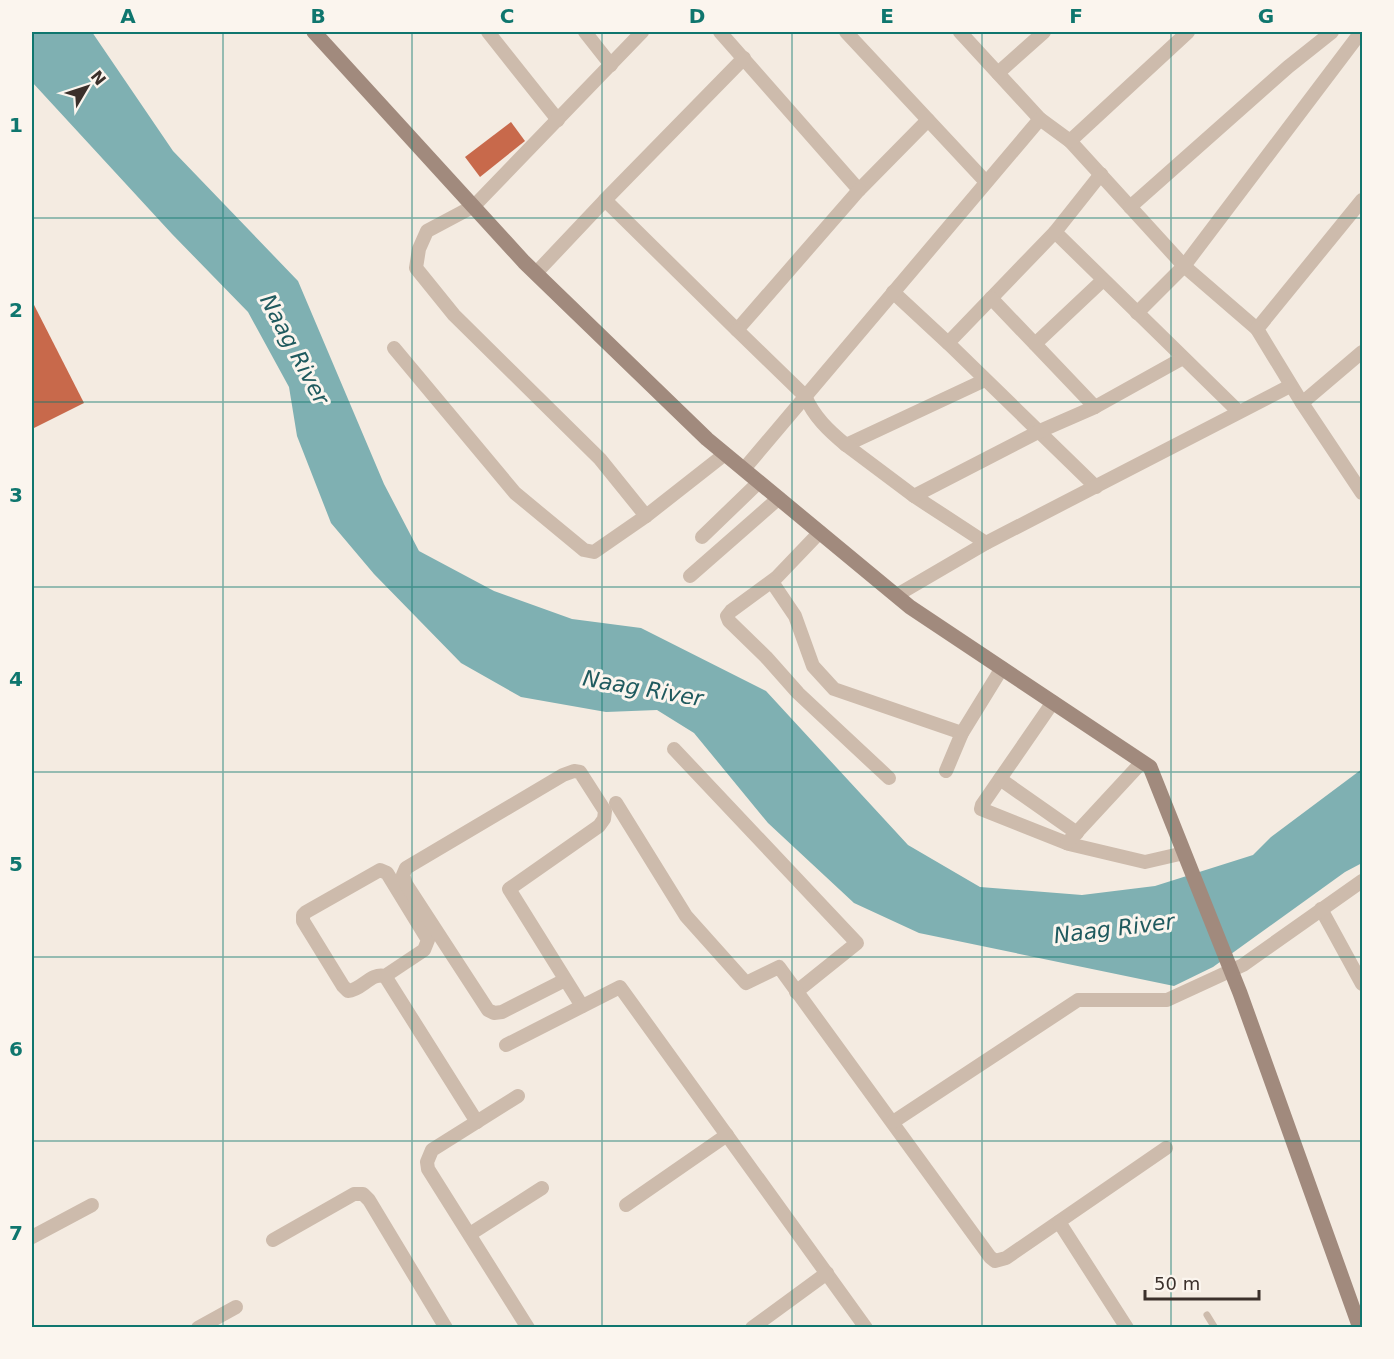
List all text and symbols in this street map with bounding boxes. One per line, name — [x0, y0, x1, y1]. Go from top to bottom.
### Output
text: A — [120, 4, 136, 28]
text: B — [310, 4, 326, 28]
text: C — [500, 4, 514, 28]
text: D — [689, 4, 705, 28]
text: E — [880, 4, 894, 28]
text: F — [1069, 4, 1083, 28]
text: G — [1258, 4, 1274, 28]
north arrow — [57, 57, 117, 117]
text: N — [87, 67, 110, 89]
text: 1 — [9, 113, 23, 137]
water label: Naag River — [255, 290, 335, 410]
text: 2 — [9, 298, 23, 322]
text: 3 — [9, 483, 23, 507]
water label: Naag River — [581, 666, 707, 712]
text: 4 — [9, 667, 23, 691]
text: 5 — [9, 852, 23, 876]
water label: Naag River — [1052, 908, 1178, 948]
text: 6 — [9, 1037, 23, 1061]
text: 7 — [9, 1221, 23, 1245]
scale bar — [1145, 1263, 1259, 1301]
text: 50 m — [1154, 1273, 1200, 1294]

